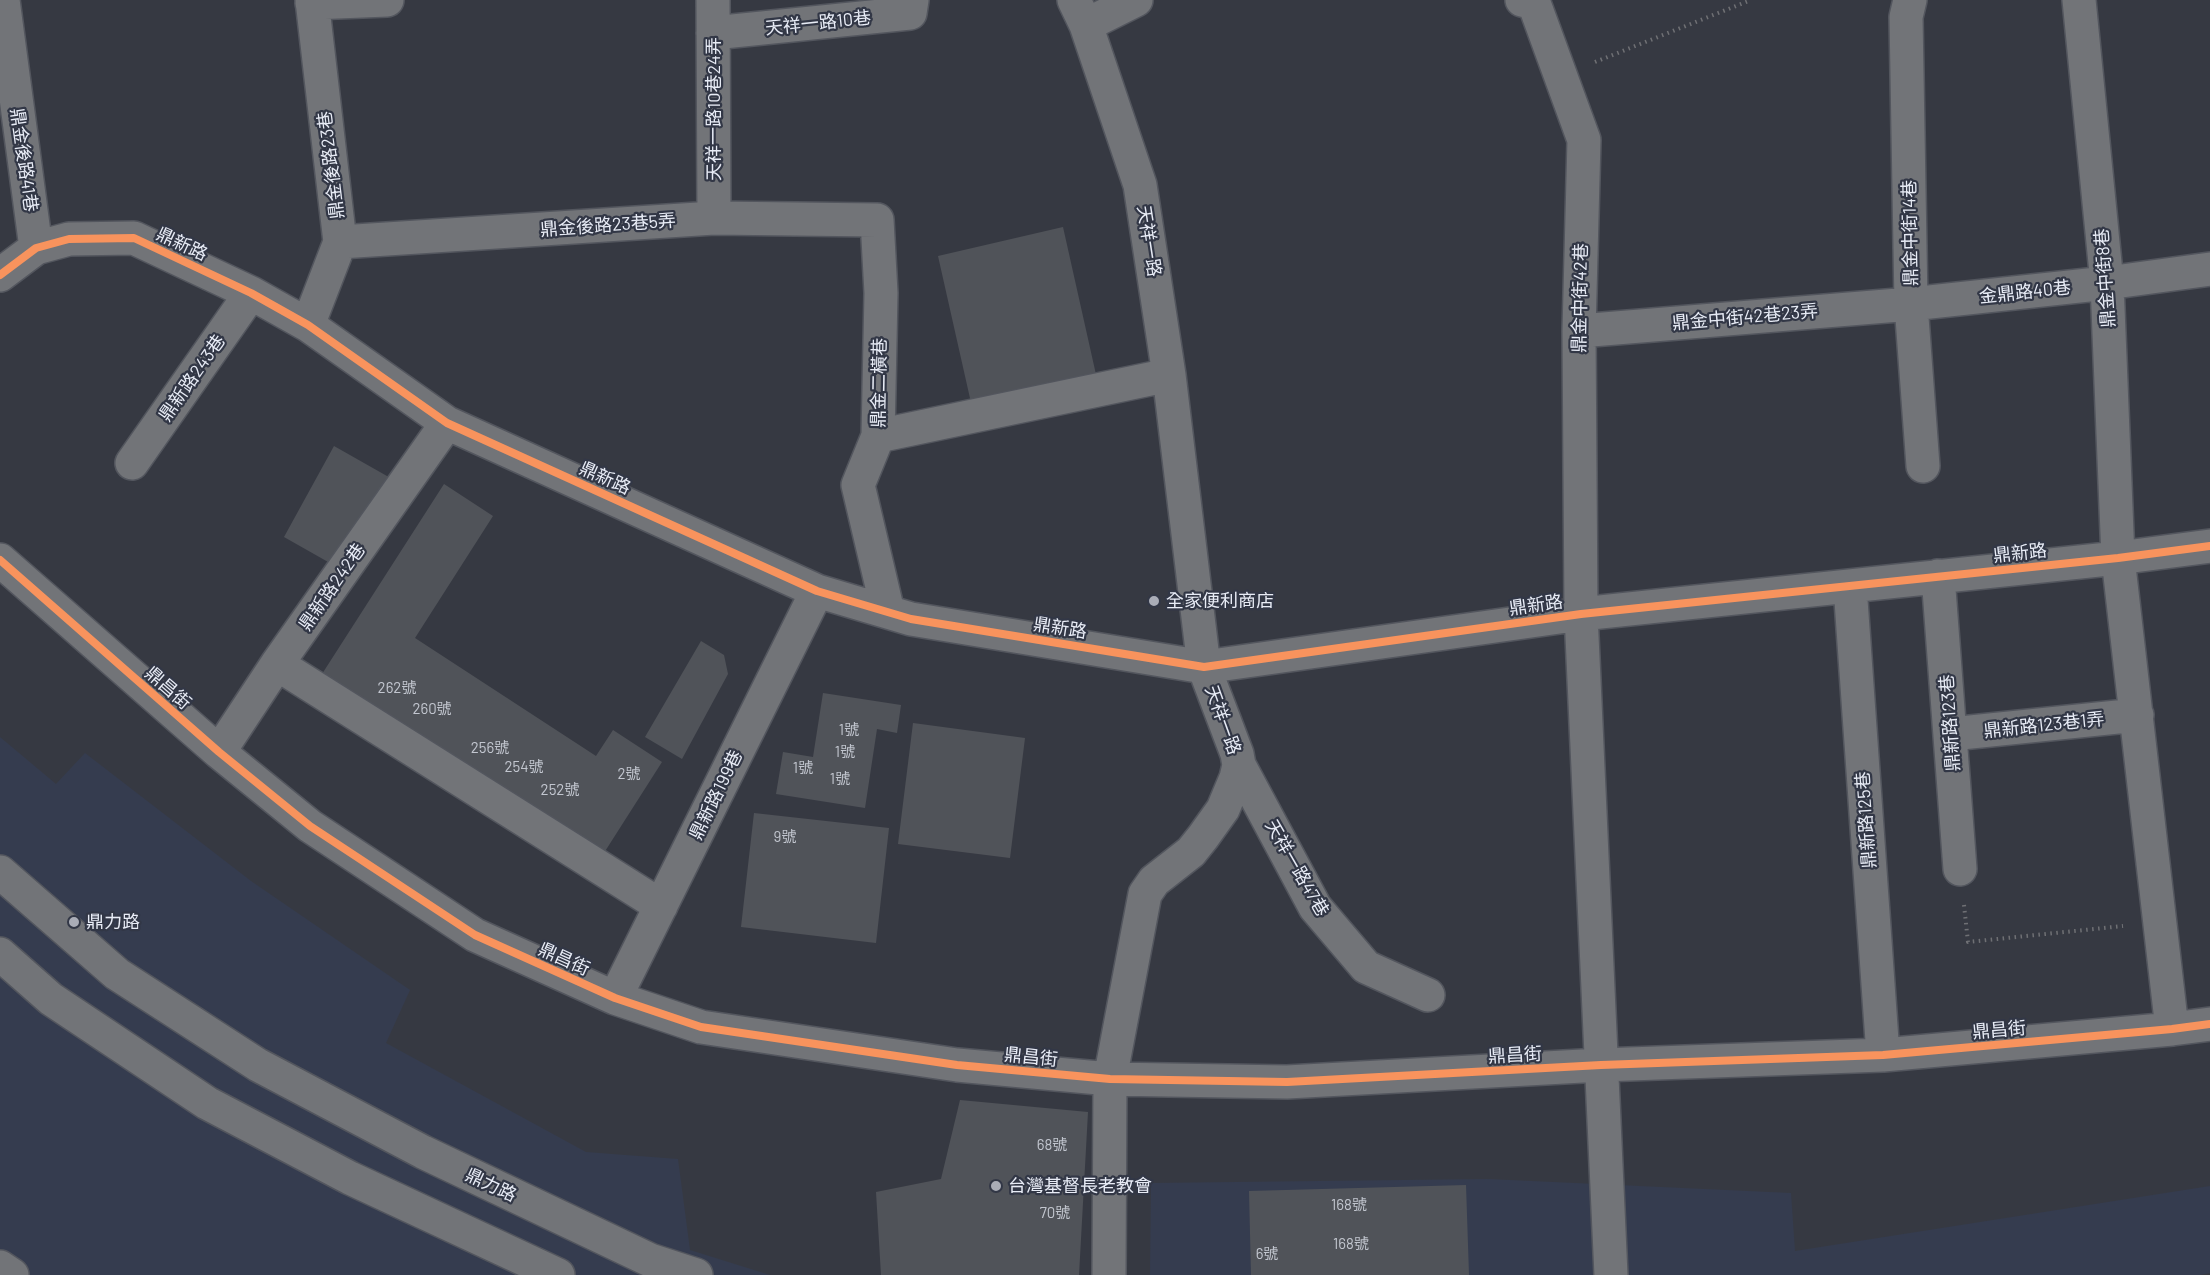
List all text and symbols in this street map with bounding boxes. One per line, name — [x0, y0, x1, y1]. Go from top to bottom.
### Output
street label: 天祥一路10巷 — [764, 7, 872, 39]
street label: 天祥一路10巷24弄 — [703, 37, 725, 181]
street label: 鼎金後路41巷 — [6, 107, 42, 213]
street label: 鼎金後路23巷 — [314, 110, 348, 220]
street label: 鼎金中街14巷 — [1898, 180, 1922, 286]
street label: 天祥一路 — [1133, 204, 1165, 278]
street label: 鼎金後路23巷5弄 — [539, 209, 677, 241]
street label: 鼎新路 — [153, 223, 211, 265]
street label: 鼎金中街8巷 — [2091, 228, 2119, 328]
street label: 鼎金中街42巷 — [1568, 243, 1592, 353]
street label: 金鼎路40巷 — [1978, 276, 2072, 308]
street label: 鼎金中街42巷23弄 — [1671, 300, 1819, 334]
street label: 鼎新路243巷 — [154, 331, 230, 425]
street label: 鼎金二橫巷 — [867, 338, 891, 428]
street label: 鼎新路 — [576, 457, 634, 499]
street label: 鼎新路242巷 — [294, 539, 370, 635]
street label: 鼎新路 — [1992, 539, 2048, 567]
place label: 全家便利商店 — [1166, 590, 1274, 612]
street label: 鼎新路 — [1508, 591, 1564, 619]
marker: 全家便利商店 — [1147, 594, 1161, 608]
street label: 鼎新路 — [1032, 613, 1088, 643]
street label: 鼎昌街 — [141, 662, 195, 714]
street label: 鼎新路123巷 — [1936, 674, 1964, 772]
house number: 262號 — [378, 679, 416, 697]
street label: 天祥一路 — [1201, 682, 1245, 758]
house number: 260號 — [412, 700, 452, 718]
street label: 鼎新路123巷1弄 — [1982, 708, 2106, 742]
house number: 1號 — [839, 721, 859, 739]
house number: 256號 — [471, 739, 509, 757]
house number: 1號 — [835, 743, 855, 761]
street label: 鼎新路199巷 — [685, 747, 747, 843]
house number: 254號 — [504, 758, 544, 776]
house number: 1號 — [793, 759, 813, 777]
house number: 2號 — [617, 765, 641, 783]
house number: 1號 — [830, 770, 850, 788]
street label: 鼎新路125巷 — [1852, 771, 1880, 869]
house number: 252號 — [541, 781, 579, 799]
street label: 天祥一路47巷 — [1261, 816, 1333, 920]
house number: 9號 — [774, 828, 796, 846]
place label: 鼎力路 — [86, 911, 140, 933]
marker: 鼎力路 — [67, 915, 81, 929]
street label: 鼎昌街 — [535, 938, 593, 980]
street label: 鼎昌街 — [1971, 1017, 2027, 1043]
street label: 鼎昌街 — [1003, 1043, 1059, 1071]
street label: 鼎昌街 — [1487, 1043, 1543, 1067]
house number: 68號 — [1037, 1136, 1067, 1154]
street label: 鼎力路 — [462, 1164, 520, 1206]
place label: 台灣基督長老教會 — [1008, 1175, 1152, 1197]
marker: 台灣基督長老教會 — [989, 1179, 1003, 1193]
house number: 168號 — [1331, 1196, 1367, 1214]
house number: 70號 — [1040, 1204, 1070, 1222]
house number: 168號 — [1333, 1235, 1369, 1253]
house number: 6號 — [1256, 1245, 1278, 1263]

